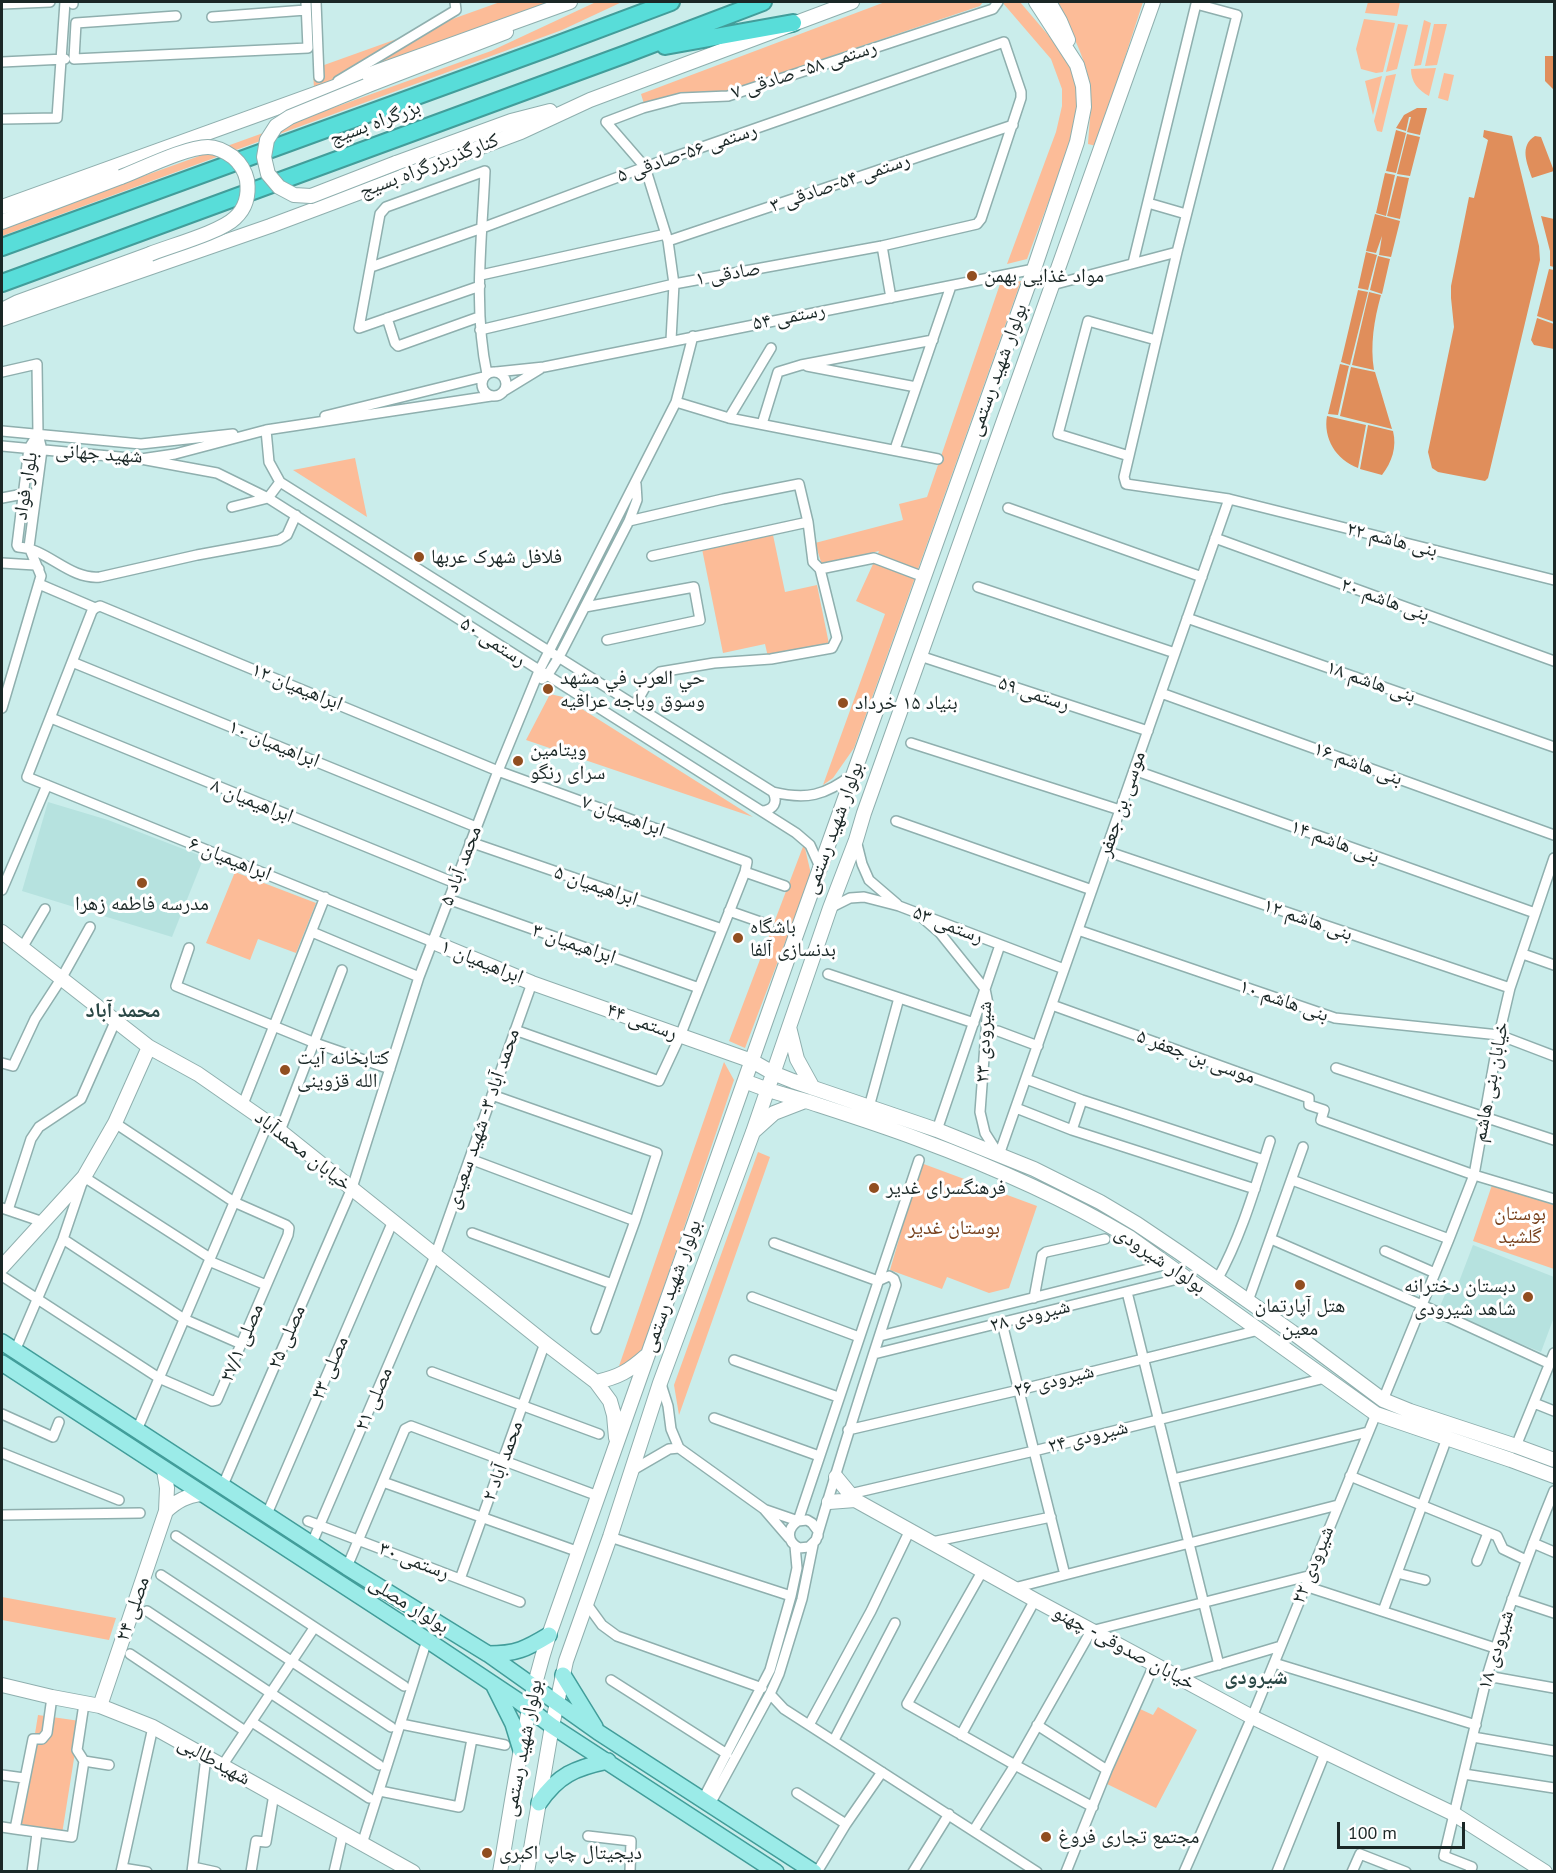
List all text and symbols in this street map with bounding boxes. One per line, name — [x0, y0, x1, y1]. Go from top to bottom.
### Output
street label: رستمی ۵۸- صادقی ۷ — [728, 35, 880, 105]
street label: بزرگراه بسیج — [326, 95, 424, 151]
street label: رستمی ۵۶-صادقی ۵ — [614, 118, 760, 188]
street label: کنارگذربزرگراه بسیج — [356, 128, 502, 204]
street label: رستمی ۵۴-صادقی ۳ — [767, 148, 913, 218]
street label: صادقی ۱ — [694, 256, 762, 292]
place label: مواد غذایی بهمن — [984, 264, 1104, 288]
marker: مواد غذایی بهمن — [965, 269, 979, 283]
street label: رستمی ۵۴ — [751, 298, 827, 336]
street label: بولوار شهید رستمی — [963, 301, 1033, 439]
street label: شهید جهانی — [55, 439, 143, 469]
street label: بلوار فواد — [9, 450, 43, 522]
street label: بنی هاشم ۲۲ — [1344, 517, 1440, 563]
place label: فلافل شهرک عربها — [431, 545, 562, 569]
marker: فلافل شهرک عربها — [412, 550, 426, 564]
street label: بنی هاشم ۲۰ — [1337, 573, 1433, 627]
street label: رستمی ۵۰ — [456, 612, 530, 672]
street label: بنی هاشم ۱۸ — [1323, 656, 1419, 708]
street label: ابراهیمیان ۱۲ — [248, 658, 346, 716]
place label: حي العرب في مشهد وسوق وباجه عراقيه — [560, 666, 705, 713]
street label: رستمی ۵۹ — [995, 671, 1073, 717]
marker: حي العرب في مشهد وسوق وباجه عراقيه — [541, 682, 555, 696]
place label: بنیاد ۱۵ خرداد — [855, 691, 958, 715]
marker: بنیاد ۱۵ خرداد — [836, 696, 850, 710]
street label: ابراهیمیان ۱۰ — [225, 715, 323, 773]
street label: بنی هاشم ۱۶ — [1310, 737, 1406, 791]
place label: ویتامین سرای رنگو — [530, 738, 605, 785]
street label: موسی بن جعفر — [1093, 748, 1151, 860]
marker: ویتامین سرای رنگو — [511, 754, 525, 768]
street label: بولوار شهید رستمی — [799, 759, 869, 897]
street label: ابراهیمیان ۸ — [207, 774, 297, 828]
street label: ابراهیمیان ۷ — [578, 790, 668, 842]
street label: بنی هاشم ۱۴ — [1287, 815, 1383, 869]
street label: محمد آباد ۵ — [435, 823, 487, 909]
street label: ابراهیمیان ۶ — [185, 832, 275, 886]
street label: ابراهیمیان ۵ — [551, 860, 641, 912]
marker: مدرسه فاطمه زهرا — [135, 876, 149, 890]
place label: مدرسه فاطمه زهرا — [75, 892, 209, 916]
street label: بنی هاشم ۱۲ — [1260, 894, 1356, 946]
street label: رستمی ۵۳ — [909, 901, 987, 949]
place label: باشگاه بدنسازی آلفا — [750, 915, 836, 962]
street label: ابراهیمیان ۳ — [529, 918, 619, 970]
marker: باشگاه بدنسازی آلفا — [731, 931, 745, 945]
street label: ابراهیمیان ۱ — [437, 935, 527, 989]
street label: بنی هاشم ۱۰ — [1236, 975, 1332, 1027]
district label: محمد آباد — [86, 998, 160, 1024]
street label: رستمی ۴۴ — [603, 998, 681, 1046]
street label: شیرودی ۲۳ — [971, 1001, 997, 1083]
street label: خیابان بنی هاشم — [1468, 1020, 1514, 1144]
street label: موسی بن جعفر ۵ — [1133, 1024, 1259, 1090]
street label: محمد آباد ۳- شهید سعیدی — [441, 1026, 525, 1212]
place label: کتابخانه آیت الله قزوینی — [297, 1046, 389, 1093]
marker: کتابخانه آیت الله قزوینی — [278, 1063, 292, 1077]
street label: خیابان محمدآباد — [250, 1106, 356, 1196]
place label: فرهنگسرای غدیر — [886, 1176, 1006, 1200]
marker: فرهنگسرای غدیر — [867, 1181, 881, 1195]
park label: بوستان گلشید — [1494, 1202, 1546, 1249]
park label: بوستان غدیر — [908, 1216, 1000, 1240]
street label: بولوار شهید رستمی — [637, 1217, 707, 1355]
street label: بولوار شیرودی — [1110, 1221, 1210, 1299]
place label: دبستان دخترانه شاهد شیرودی — [1404, 1274, 1516, 1321]
marker: هتل آپارتمان معین — [1293, 1278, 1307, 1292]
marker: دبستان دخترانه شاهد شیرودی — [1521, 1290, 1535, 1304]
street label: شیرودی ۲۸ — [987, 1294, 1073, 1338]
place label: هتل آپارتمان معین — [1255, 1294, 1345, 1341]
street label: مصلی ۲۷/۱ — [215, 1300, 269, 1386]
street label: مصلی ۲۵ — [263, 1302, 311, 1372]
street label: مصلی ۲۳ — [306, 1333, 354, 1403]
street label: شیرودی ۲۶ — [1011, 1359, 1097, 1403]
street label: مصلی ۲۱ — [350, 1364, 398, 1434]
street label: شیرودی ۲۴ — [1045, 1415, 1131, 1459]
street label: محمد آباد ۲ — [477, 1418, 529, 1504]
street label: شیرودی ۲۲ — [1287, 1523, 1339, 1607]
street label: رستمی ۳۰ — [375, 1537, 453, 1585]
street label: بولوار مصلی — [365, 1571, 453, 1639]
street label: مصلی ۲۴ — [111, 1574, 155, 1644]
street label: خیابان صدوقی- چهنو — [1049, 1600, 1199, 1696]
street label: شیرودی ۱۸ — [1473, 1607, 1519, 1693]
district label: شیرودی — [1224, 1665, 1288, 1691]
street label: بولوار شهید رستمی — [498, 1677, 548, 1819]
street label: شهیدطالبی — [173, 1731, 255, 1791]
scale bar — [1340, 1810, 1468, 1848]
text: 100 m — [1348, 1821, 1397, 1844]
place label: مجتمع تجاری فروغ — [1058, 1825, 1199, 1849]
marker: مجتمع تجاری فروغ — [1039, 1830, 1053, 1844]
place label: دیجیتال چاپ اکبری — [499, 1841, 642, 1865]
marker: دیجیتال چاپ اکبری — [480, 1846, 494, 1860]

